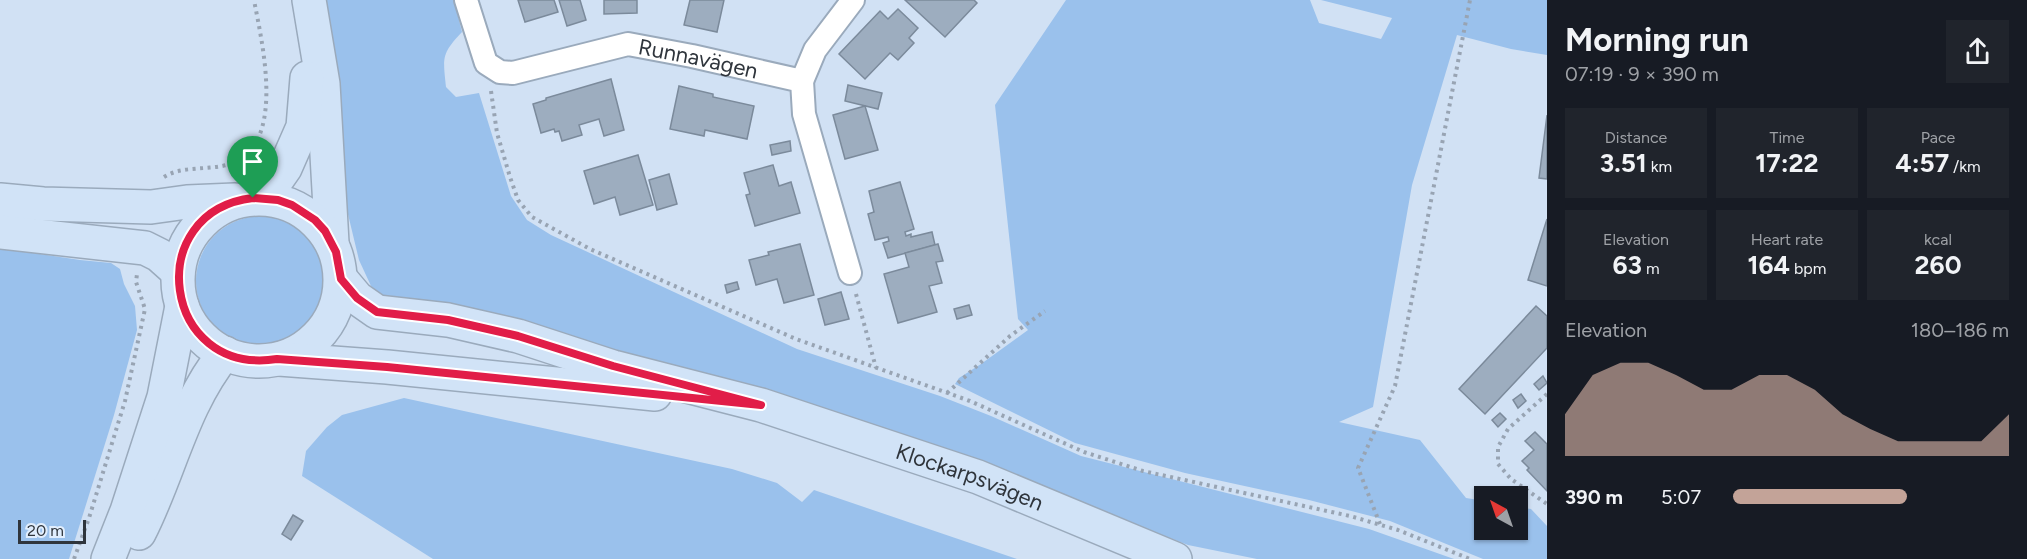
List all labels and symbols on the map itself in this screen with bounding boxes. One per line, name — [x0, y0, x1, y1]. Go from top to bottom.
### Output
street label: Runnavägen — [636, 33, 760, 85]
pin — [227, 136, 278, 198]
street label: Klockarpsvägen — [892, 438, 1047, 517]
north arrow — [1474, 486, 1528, 540]
scale bar — [18, 517, 86, 544]

